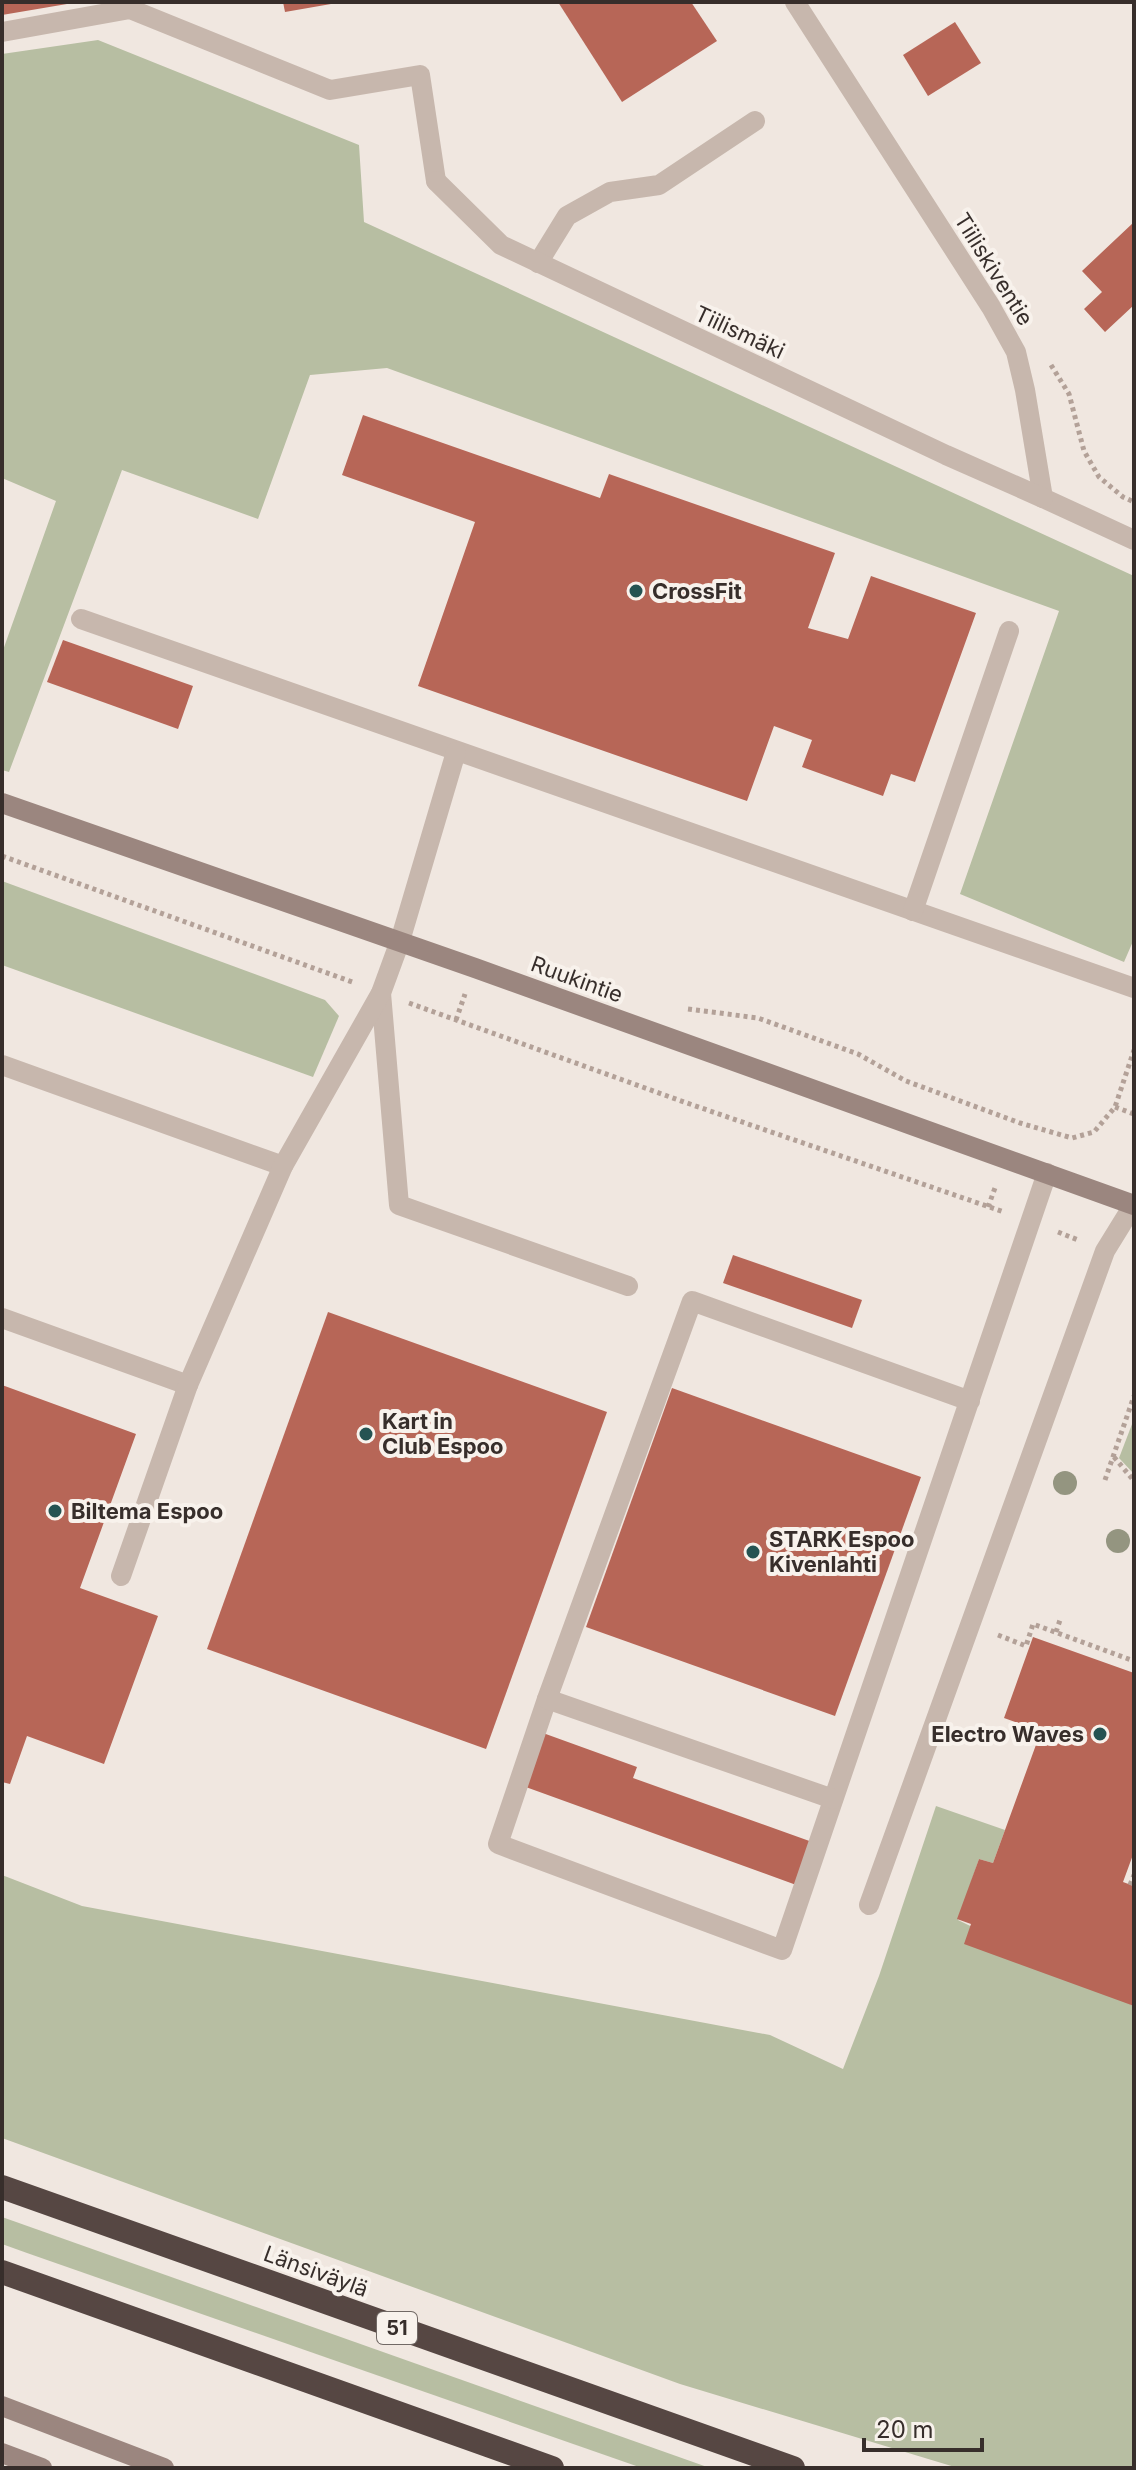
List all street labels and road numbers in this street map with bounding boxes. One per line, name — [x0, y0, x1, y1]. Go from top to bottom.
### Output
street label: Tiiliskiventie — [949, 208, 1039, 330]
street label: Tiilismäki — [691, 300, 789, 364]
street label: Ruukintie — [527, 950, 627, 1008]
street label: Länsiväylä — [260, 2240, 372, 2302]
road number: 51 — [377, 2312, 417, 2344]

